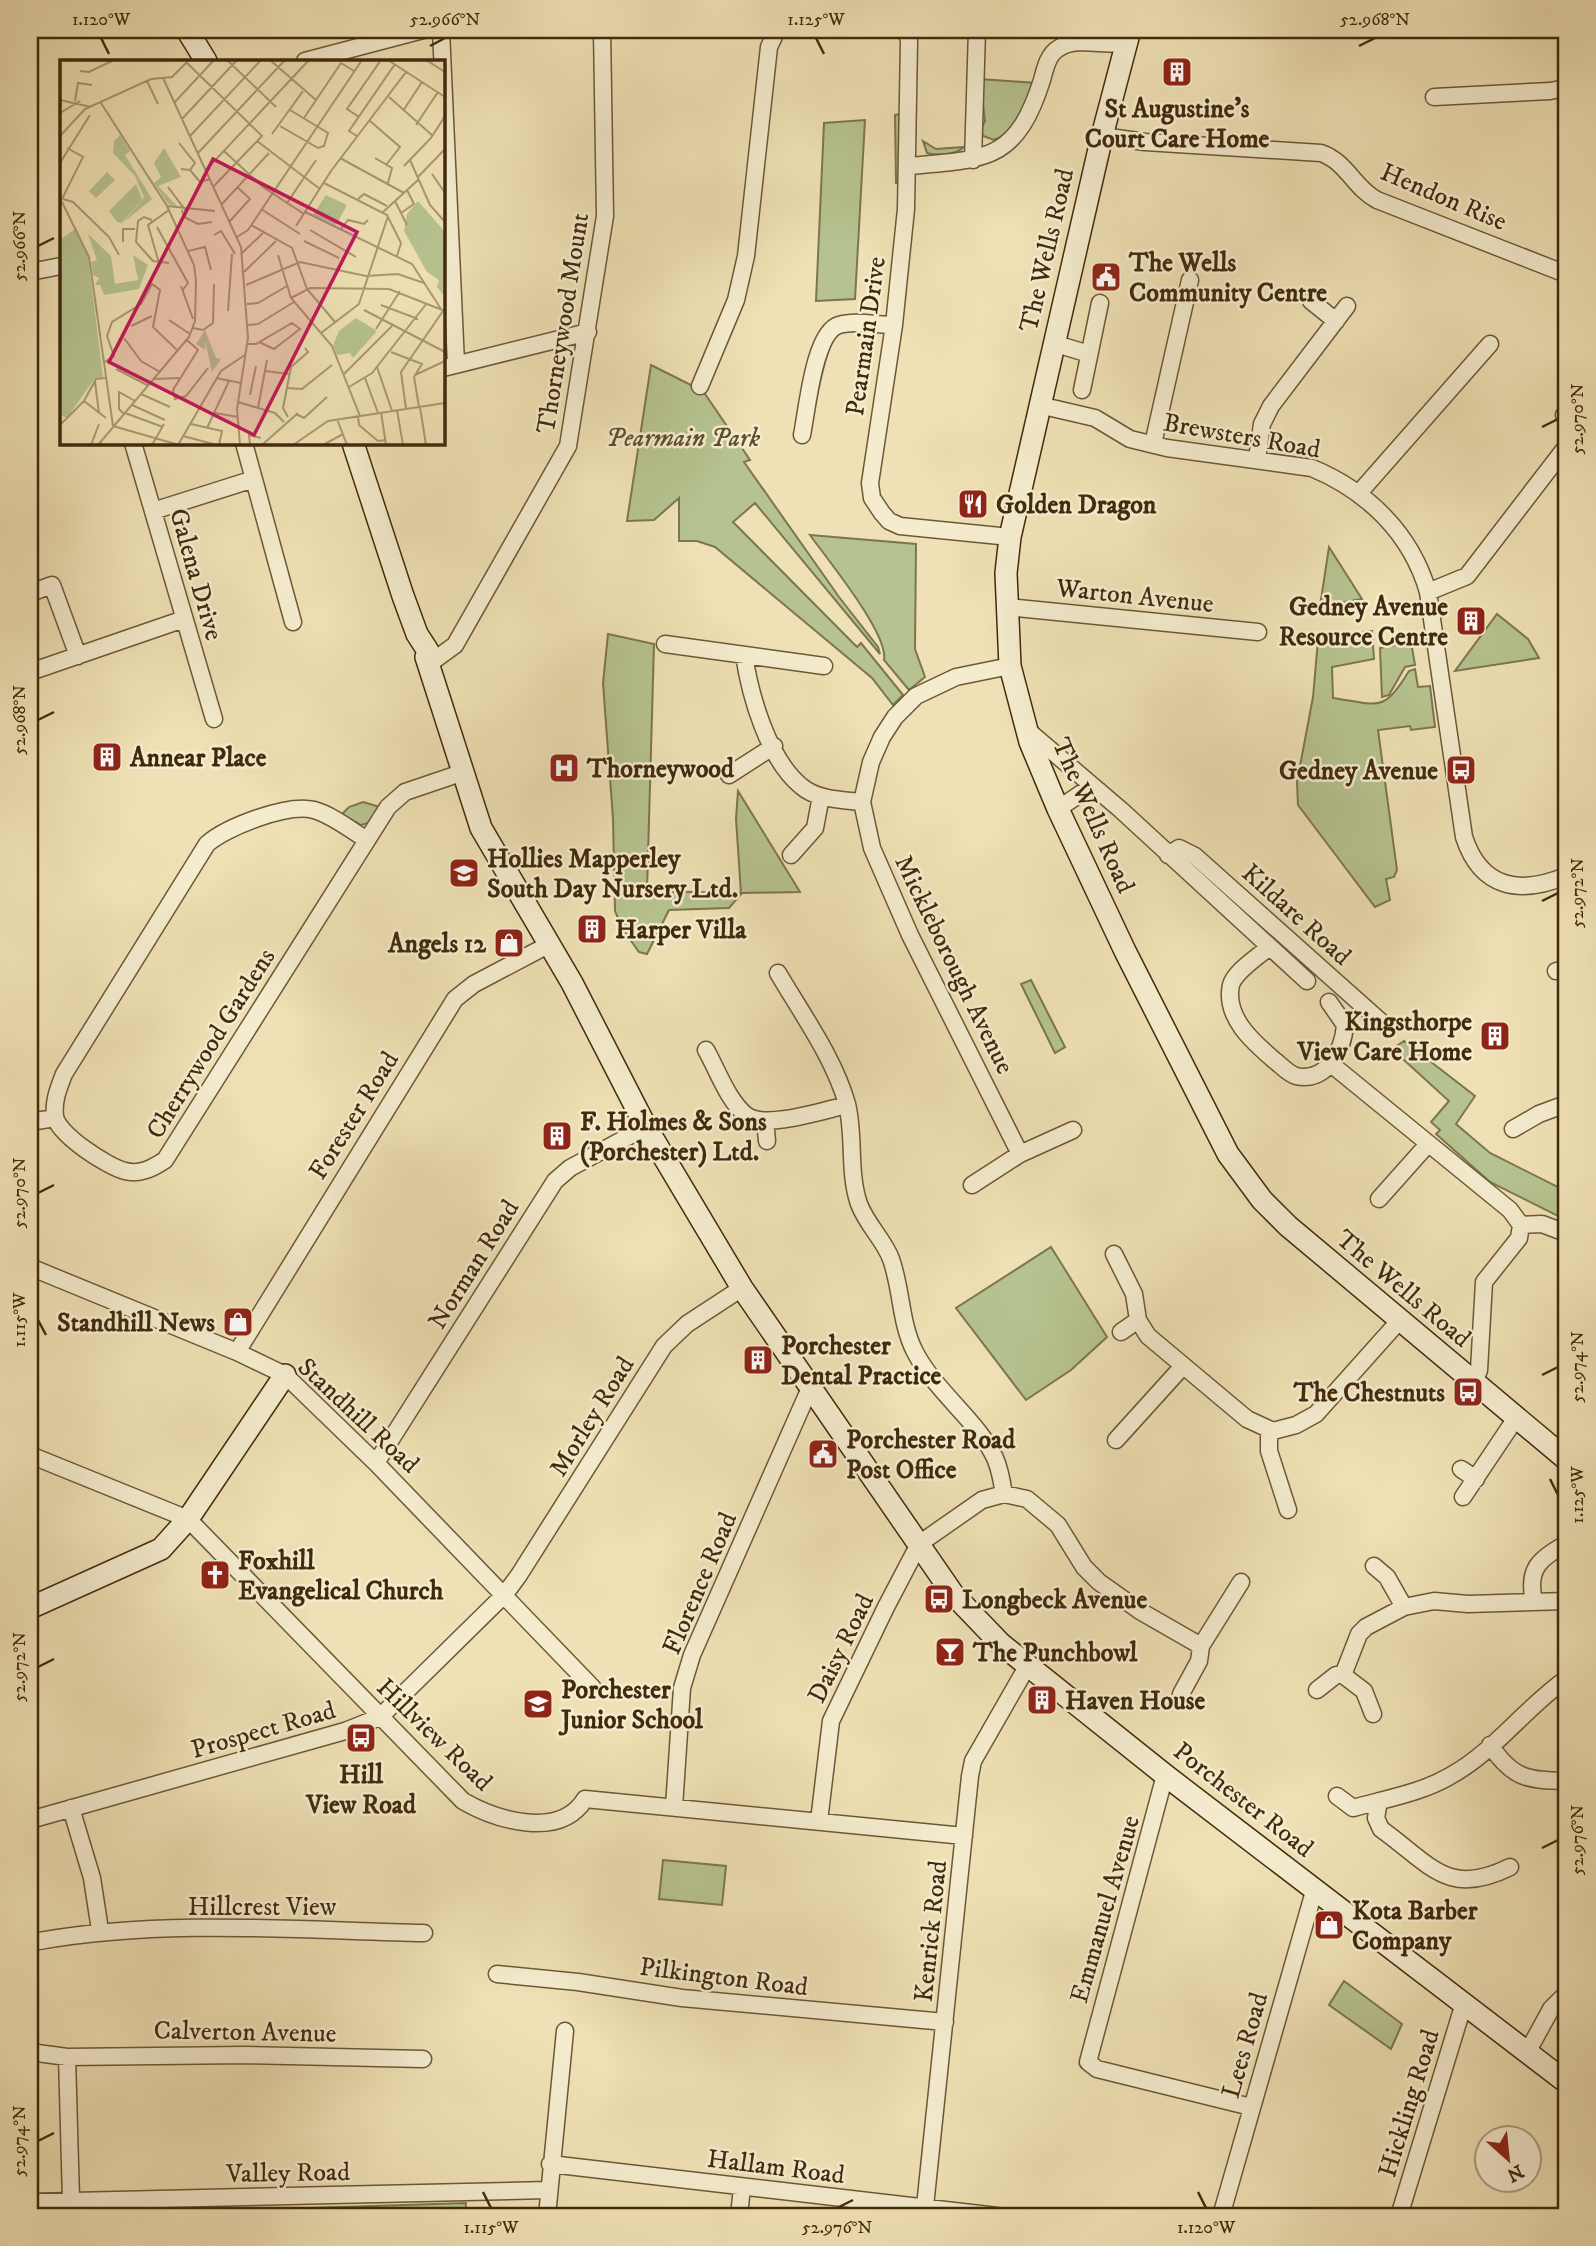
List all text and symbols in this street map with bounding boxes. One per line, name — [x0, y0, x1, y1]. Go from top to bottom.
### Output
text: 1.120°W — [72, 9, 131, 31]
text: 52.966°N — [410, 9, 481, 31]
text: 1.125°W — [787, 9, 845, 31]
text: 52.968°N — [1340, 9, 1410, 31]
building icon: St Augustine's Court Care Home — [1160, 55, 1194, 89]
inset map — [60, 60, 444, 444]
place label: St Augustine's Court Care Home — [1085, 93, 1270, 156]
street label: Hendon Rise — [1375, 156, 1512, 239]
street label: The Wells Road — [1013, 165, 1082, 335]
text: 52.966°N — [9, 210, 31, 281]
street label: Thorneywood Mount — [530, 211, 597, 436]
place label: The Wells Community Centre — [1128, 247, 1327, 310]
street label: Pearmain Drive — [839, 254, 894, 418]
public building icon: The Wells Community Centre — [1089, 260, 1123, 294]
text: 52.970°N — [1567, 383, 1589, 455]
street label: Brewsters Road — [1161, 406, 1323, 467]
park label: Pearmain Park — [606, 422, 760, 455]
restaurant icon: Golden Dragon — [956, 487, 990, 521]
place label: Golden Dragon — [996, 489, 1157, 522]
street label: Galena Drive — [161, 505, 230, 644]
street label: Warton Avenue — [1054, 572, 1215, 621]
place label: Gedney Avenue Resource Centre — [1279, 591, 1448, 654]
building icon: Gedney Avenue Resource Centre — [1454, 604, 1488, 638]
text: 52.968°N — [9, 685, 31, 755]
street label: The Wells Road — [1044, 733, 1142, 898]
building icon: Annear Place — [90, 740, 124, 774]
place label: Annear Place — [129, 742, 267, 775]
hospital icon: Thorneywood — [547, 751, 581, 785]
place label: Thorneywood — [586, 753, 735, 786]
bus stop icon: Gedney Avenue — [1444, 753, 1478, 787]
place label: Gedney Avenue — [1279, 755, 1438, 788]
place label: Hollies Mapperley South Day Nursery Ltd. — [487, 843, 738, 906]
street label: Mickleborough Avenue — [886, 850, 1021, 1080]
school or university icon: Hollies Mapperley South Day Nursery Ltd. — [447, 856, 481, 890]
street label: Kildare Road — [1234, 857, 1358, 973]
text: 52.972°N — [1567, 858, 1589, 928]
building icon: Harper Villa — [575, 912, 609, 946]
place label: Harper Villa — [615, 914, 747, 947]
shop icon: Angels 12 — [492, 926, 526, 960]
place label: Angels 12 — [387, 928, 487, 961]
street label: Cherrywood Gardens — [139, 942, 283, 1145]
place label: Kingsthorpe View Care Home — [1296, 1006, 1472, 1069]
building icon: Kingsthorpe View Care Home — [1478, 1019, 1512, 1053]
street label: Forester Road — [302, 1046, 407, 1186]
place label: F. Holmes & Sons (Porchester) Ltd. — [580, 1106, 767, 1169]
building icon: F. Holmes & Sons (Porchester) Ltd. — [540, 1119, 574, 1153]
text: 52.970°N — [9, 1157, 31, 1229]
street label: Norman Road — [421, 1194, 527, 1336]
street label: The Wells Road — [1329, 1223, 1477, 1355]
text: 1.115°W — [9, 1292, 31, 1348]
shop icon: Standhill News — [221, 1305, 255, 1339]
place label: Standhill News — [57, 1307, 215, 1340]
place label: Porchester Dental Practice — [781, 1330, 942, 1393]
text: 52.974°N — [1567, 1331, 1589, 1403]
building icon: Porchester Dental Practice — [741, 1343, 775, 1377]
street label: Morley Road — [542, 1350, 642, 1483]
street label: Standhill Road — [290, 1351, 426, 1481]
bus stop icon: The Chestnuts — [1451, 1375, 1485, 1409]
place label: The Chestnuts — [1293, 1377, 1445, 1410]
place label: Porchester Road Post Office — [846, 1424, 1016, 1487]
public building icon: Porchester Road Post Office — [806, 1437, 840, 1471]
text: 1.125°W — [1567, 1466, 1589, 1524]
street label: Florence Road — [656, 1507, 745, 1660]
place label: Foxhill Evangelical Church — [238, 1545, 444, 1608]
church icon: Foxhill Evangelical Church — [198, 1558, 232, 1592]
bus stop icon: Longbeck Avenue — [922, 1582, 956, 1616]
place label: Longbeck Avenue — [962, 1584, 1147, 1617]
street label: Daisy Road — [801, 1589, 882, 1709]
text: 52.972°N — [9, 1632, 31, 1702]
bar icon: The Punchbowl — [933, 1635, 967, 1669]
place label: The Punchbowl — [972, 1637, 1139, 1670]
street label: Hillview Road — [369, 1672, 499, 1799]
place label: Porchester Junior School — [558, 1674, 704, 1737]
building icon: Haven House — [1025, 1683, 1059, 1717]
place label: Haven House — [1065, 1685, 1205, 1718]
school or university icon: Porchester Junior School — [521, 1687, 555, 1721]
street label: Prospect Road — [187, 1694, 340, 1767]
bus stop icon: Hill View Road — [344, 1721, 378, 1755]
street label: Porchester Road — [1166, 1735, 1320, 1865]
place label: Hill View Road — [305, 1759, 417, 1822]
text: 52.976°N — [1567, 1804, 1589, 1875]
street label: Emmanuel Avenue — [1063, 1812, 1148, 2007]
street label: Kenrick Road — [908, 1859, 955, 2004]
street label: Hillcrest View — [188, 1891, 337, 1924]
place label: Kota Barber Company — [1352, 1895, 1478, 1958]
shop icon: Kota Barber Company — [1312, 1908, 1346, 1942]
street label: Pilkington Road — [638, 1951, 810, 2004]
street label: Lees Road — [1215, 1989, 1276, 2102]
street label: Calverton Avenue — [153, 2014, 337, 2051]
street label: Hickling Road — [1371, 2026, 1448, 2181]
text: 52.974°N — [9, 2105, 31, 2177]
north arrow — [1474, 2124, 1544, 2194]
street label: Hallam Road — [705, 2143, 847, 2192]
street label: Valley Road — [225, 2156, 350, 2191]
text: N — [1503, 2159, 1527, 2187]
text: 1.115°W — [463, 2217, 519, 2239]
text: 52.976°N — [802, 2217, 873, 2239]
text: 1.120°W — [1177, 2217, 1236, 2239]

